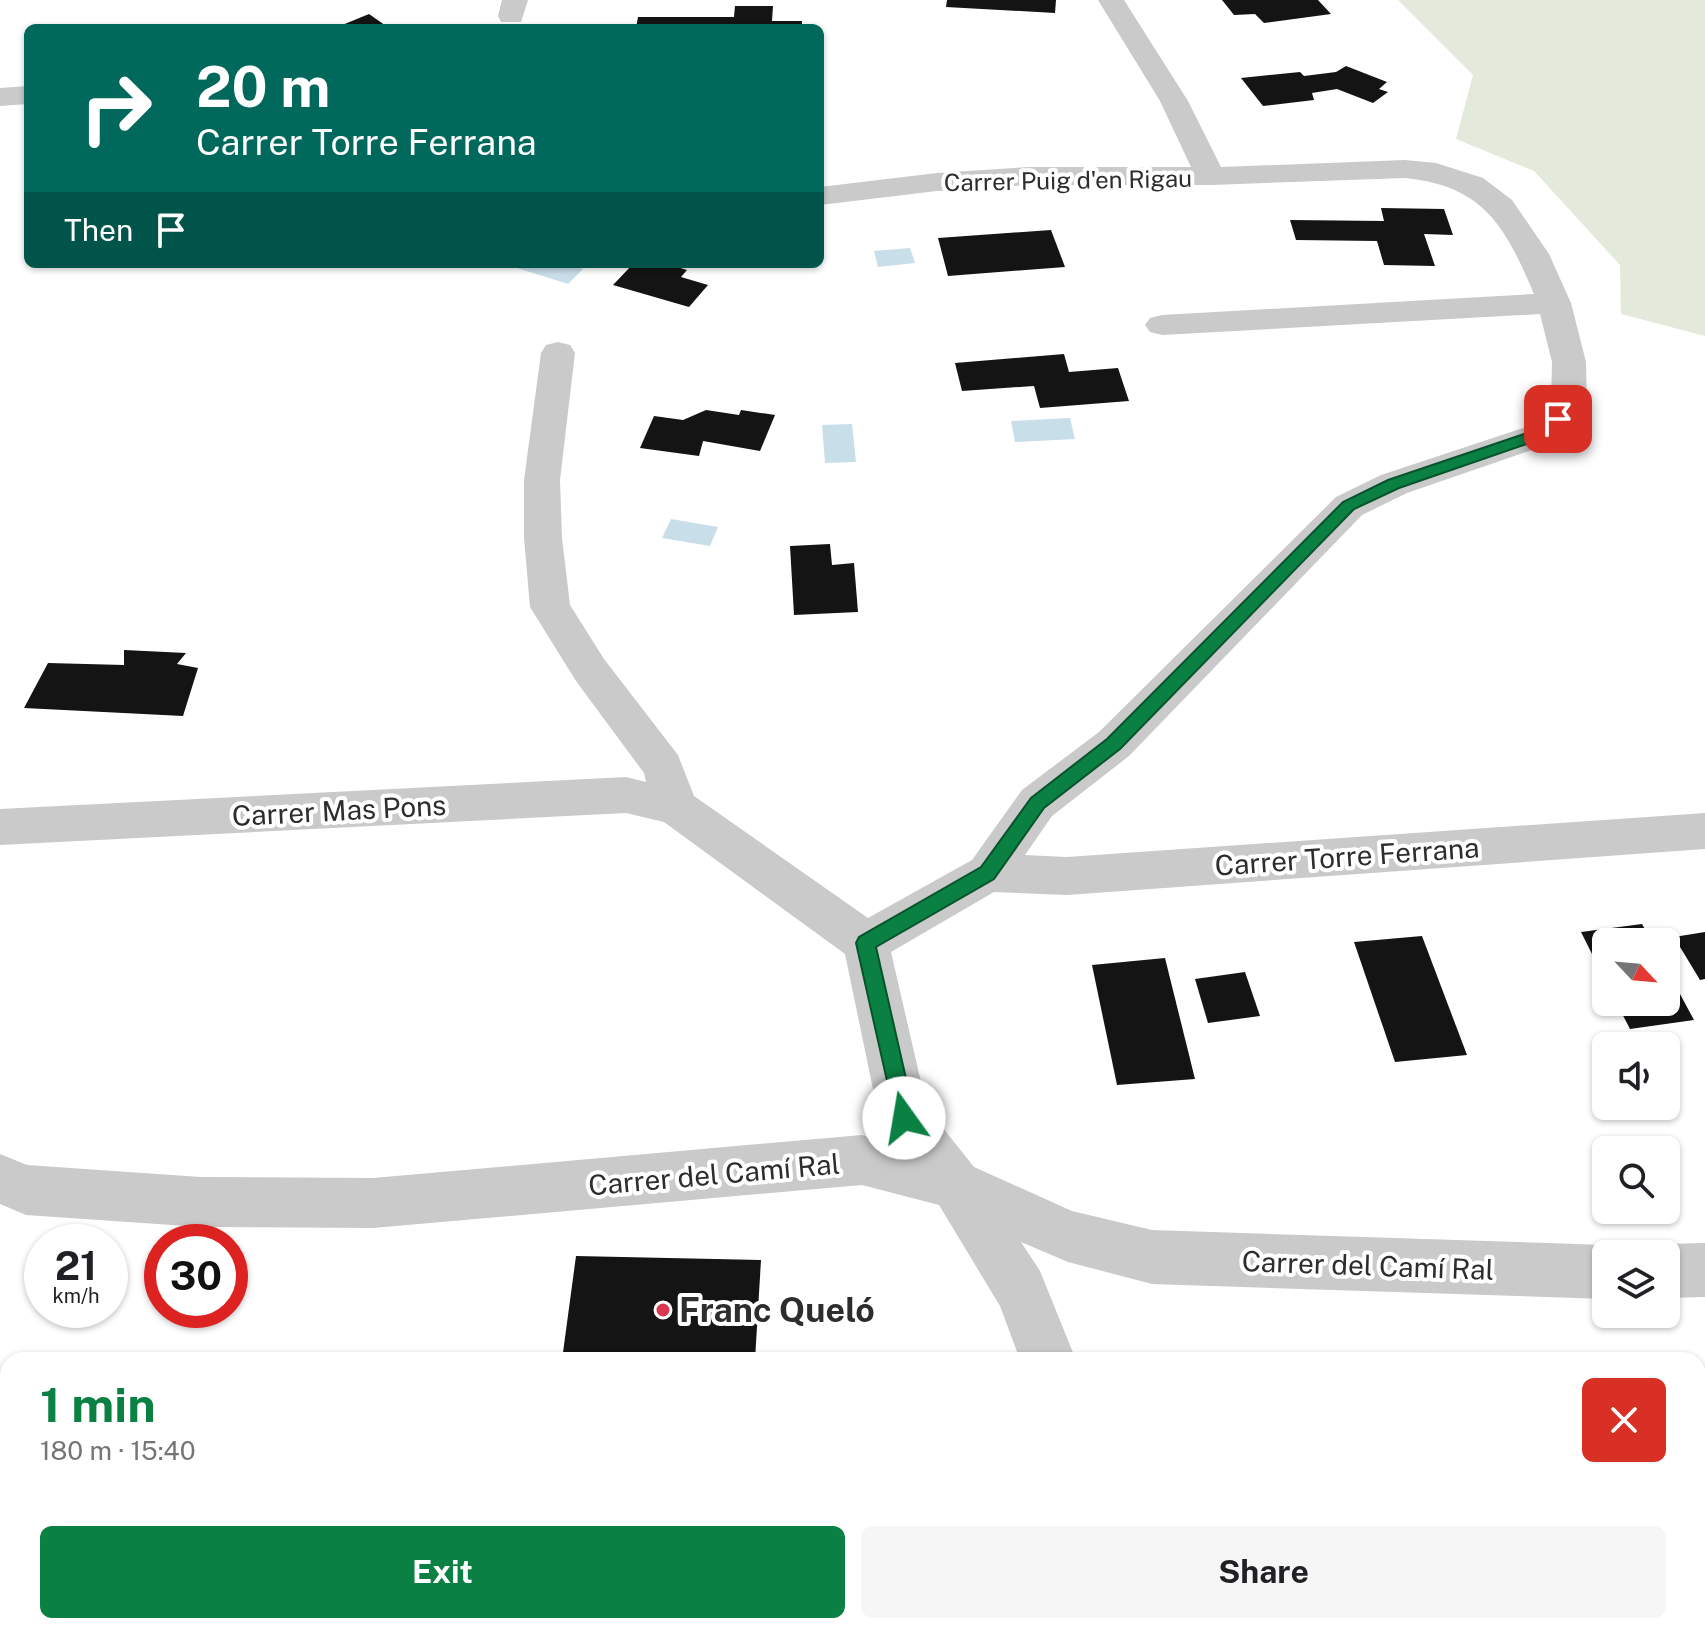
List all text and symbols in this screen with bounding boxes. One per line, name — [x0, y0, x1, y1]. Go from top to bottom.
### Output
text: 20 m — [196, 54, 330, 120]
icon: right — [64, 56, 168, 160]
text: Carrer Torre Ferrana — [196, 121, 537, 163]
street label: Carrer Puig d'en Rigau — [944, 164, 1192, 196]
icon: arrive — [149, 208, 193, 252]
text: Then — [64, 212, 133, 248]
pin — [1524, 385, 1592, 453]
icon: arrive — [1536, 397, 1580, 441]
street label: Carrer Mas Pons — [231, 788, 447, 832]
street label: Carrer Torre Ferrana — [1214, 830, 1480, 882]
north arrow — [1592, 928, 1680, 1016]
map controls — [1592, 928, 1680, 1328]
button: sound — [1592, 1032, 1680, 1120]
position arrow — [862, 1076, 946, 1160]
button: search — [1592, 1136, 1680, 1224]
street label: Carrer del Camí Ral — [587, 1147, 841, 1201]
speed limit sign: 30 — [144, 1224, 248, 1328]
button: layers — [1592, 1240, 1680, 1328]
text: 21 — [55, 1242, 97, 1289]
street label: Carrer del Camí Ral — [1241, 1244, 1495, 1286]
text: km/h — [52, 1284, 100, 1308]
place label: Franc Queló — [679, 1290, 875, 1330]
marker: Franc Queló — [654, 1301, 672, 1319]
text: 1 min — [40, 1376, 156, 1433]
button: close — [1582, 1378, 1666, 1462]
text: 180 m · 15:40 — [40, 1435, 196, 1466]
button: Exit — [40, 1526, 845, 1618]
button: Share — [861, 1526, 1666, 1618]

